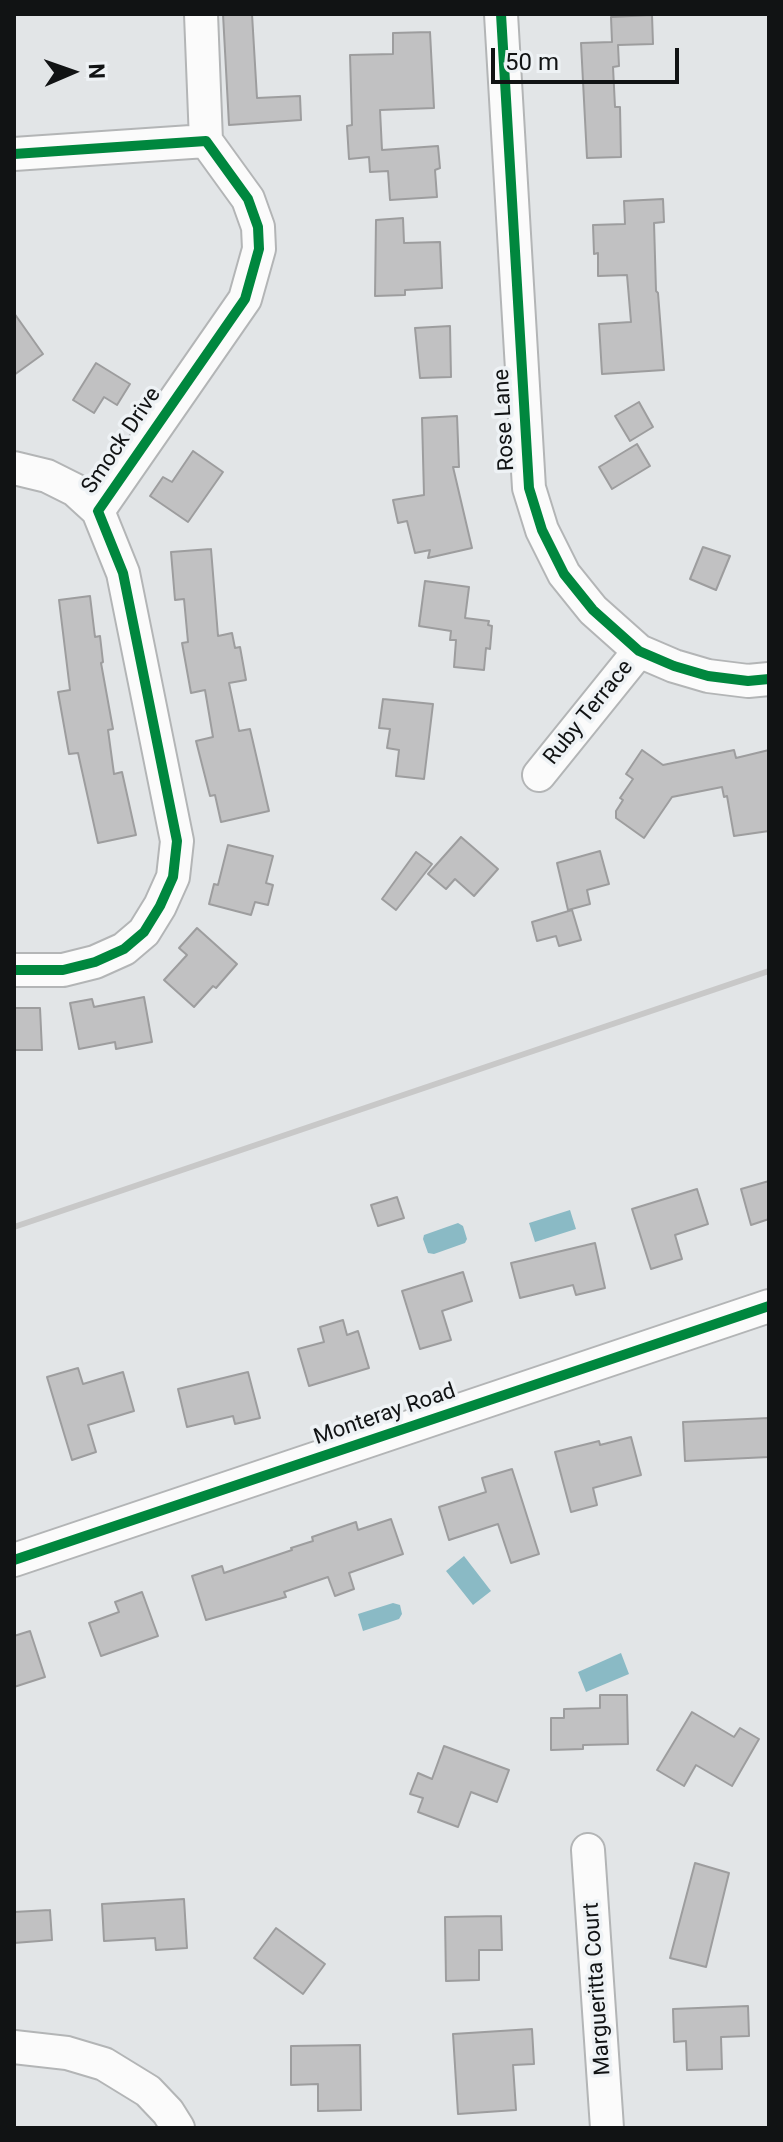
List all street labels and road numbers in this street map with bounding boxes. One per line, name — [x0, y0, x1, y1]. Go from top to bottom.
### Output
street label: Rose Lane — [489, 368, 521, 472]
street label: Smock Drive — [77, 383, 167, 499]
street label: Ruby Terrace — [539, 655, 639, 771]
street label: Monteray Road — [311, 1378, 459, 1452]
street label: Margueritta Court — [579, 1902, 617, 2076]

